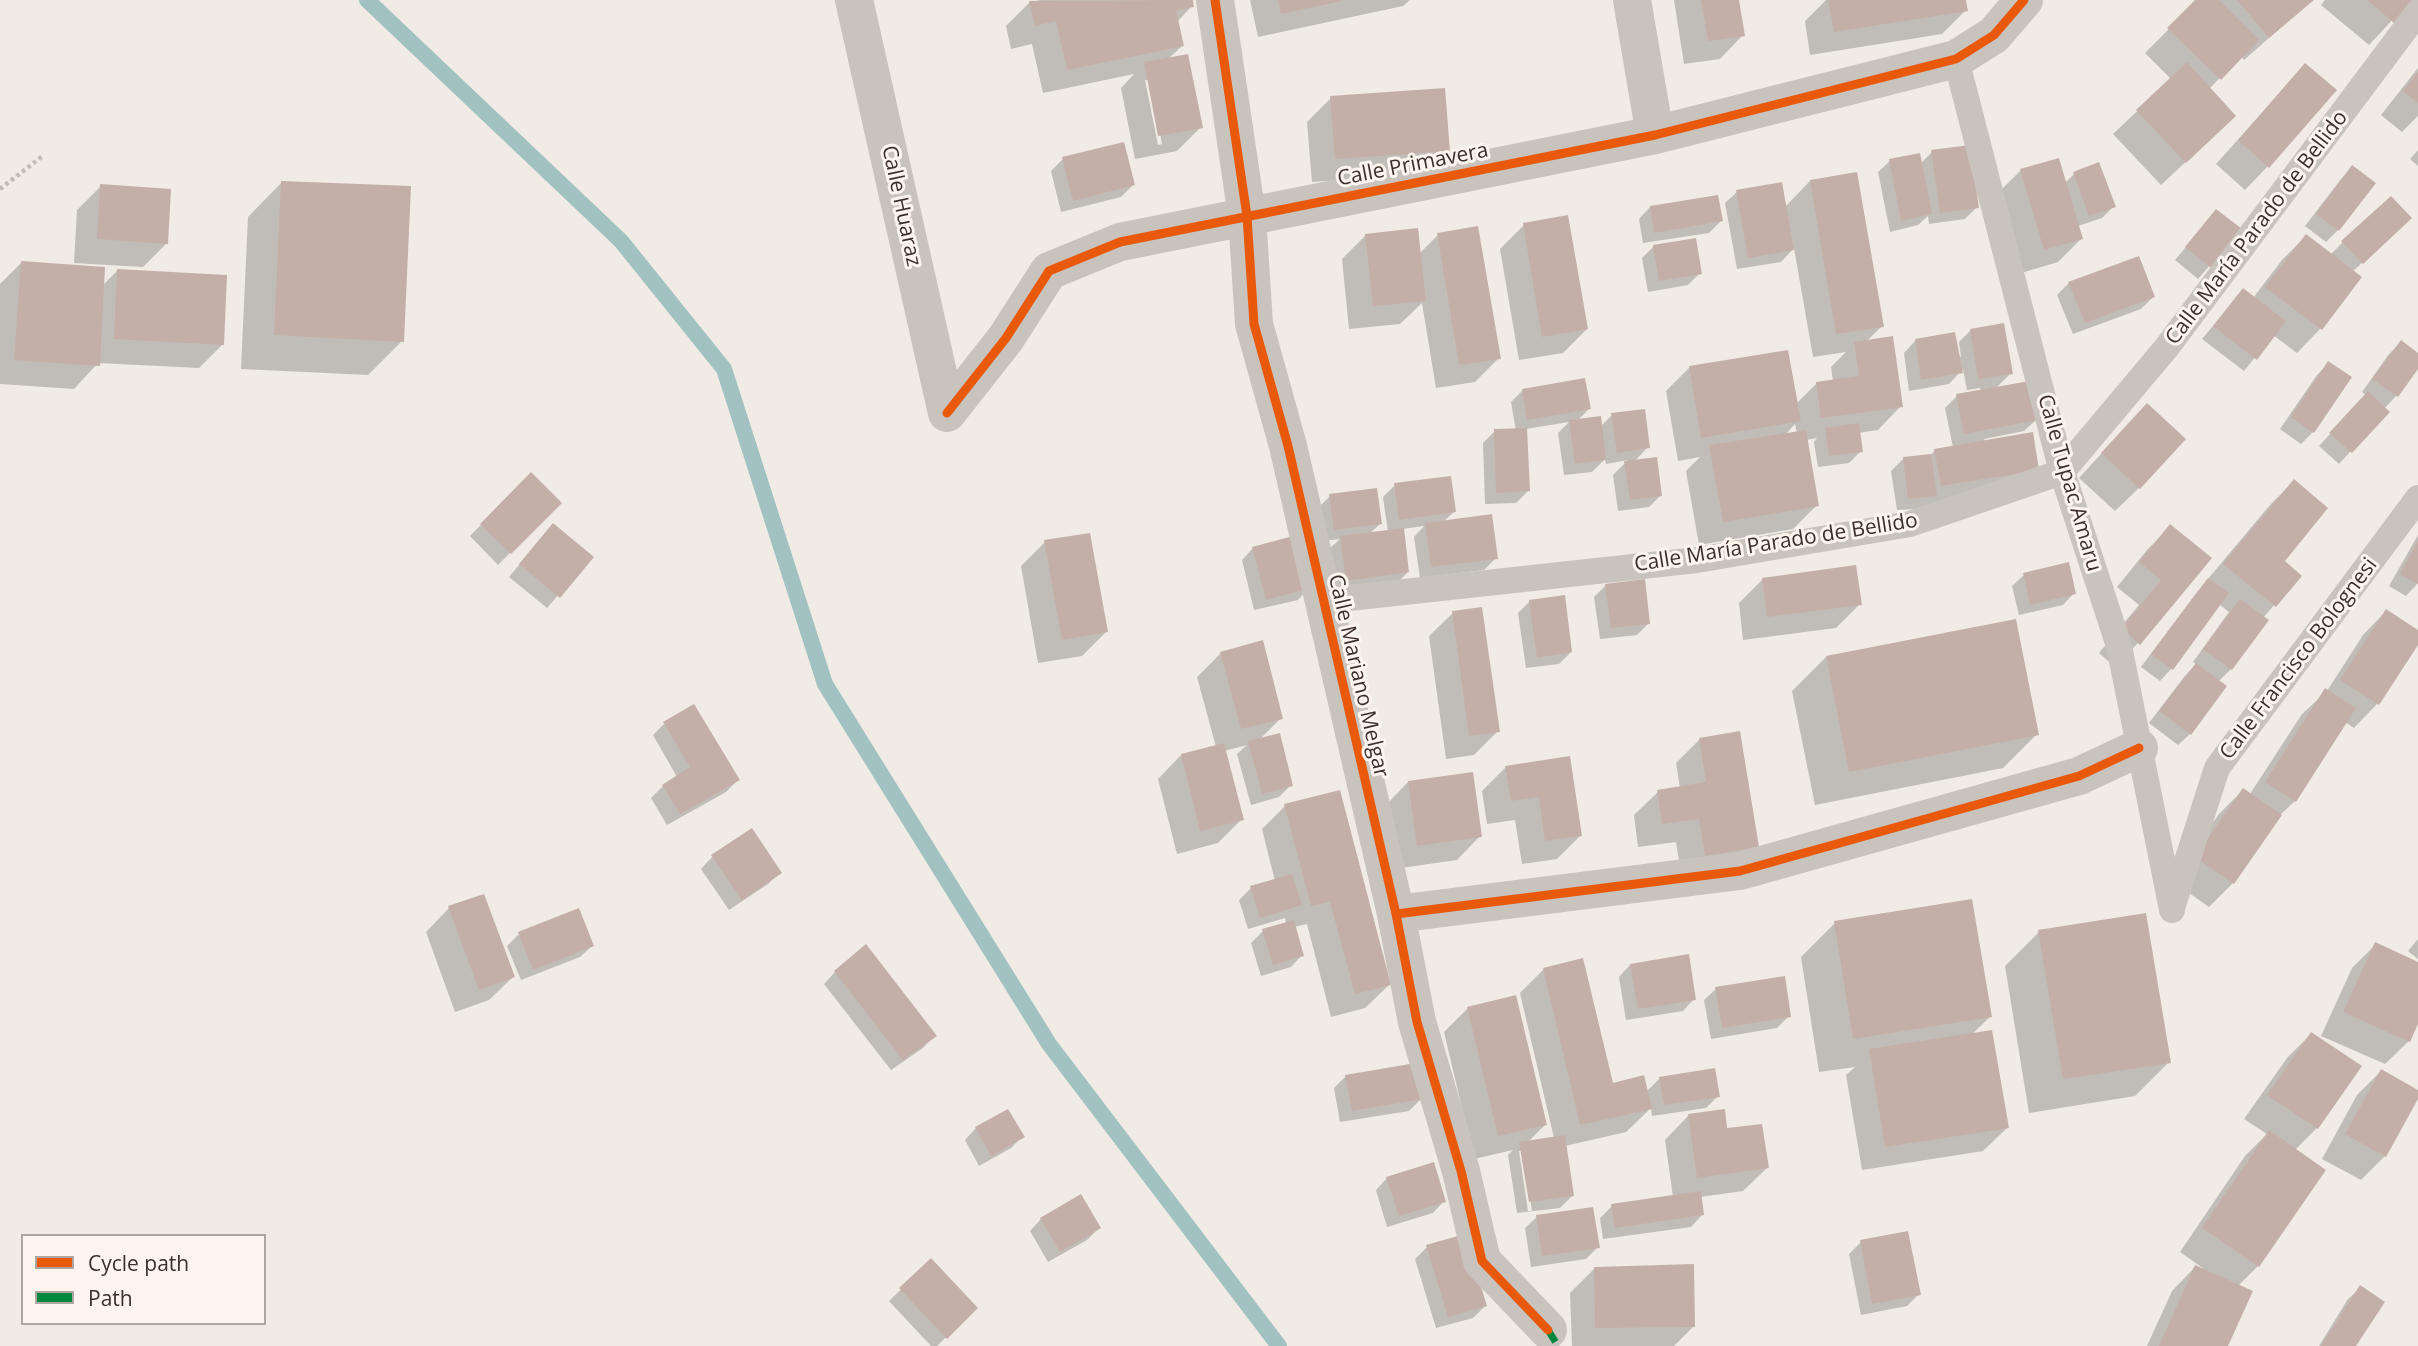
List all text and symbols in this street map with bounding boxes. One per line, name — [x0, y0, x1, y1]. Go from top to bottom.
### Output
street label: Calle María Parado de Bellido — [2161, 106, 2353, 350]
street label: Calle Primavera — [1336, 138, 1490, 192]
street label: Calle Huaraz — [876, 143, 926, 269]
street label: Calle Tupac Amaru — [2032, 392, 2106, 574]
street label: Calle María Parado de Bellido — [1632, 508, 1920, 578]
street label: Calle Francisco Bolognesi — [2215, 553, 2383, 765]
street label: Calle Mariano Melgar — [1322, 572, 1394, 780]
legend — [21, 1234, 266, 1325]
text: Cycle path — [88, 1249, 189, 1277]
text: Path — [88, 1284, 133, 1312]

